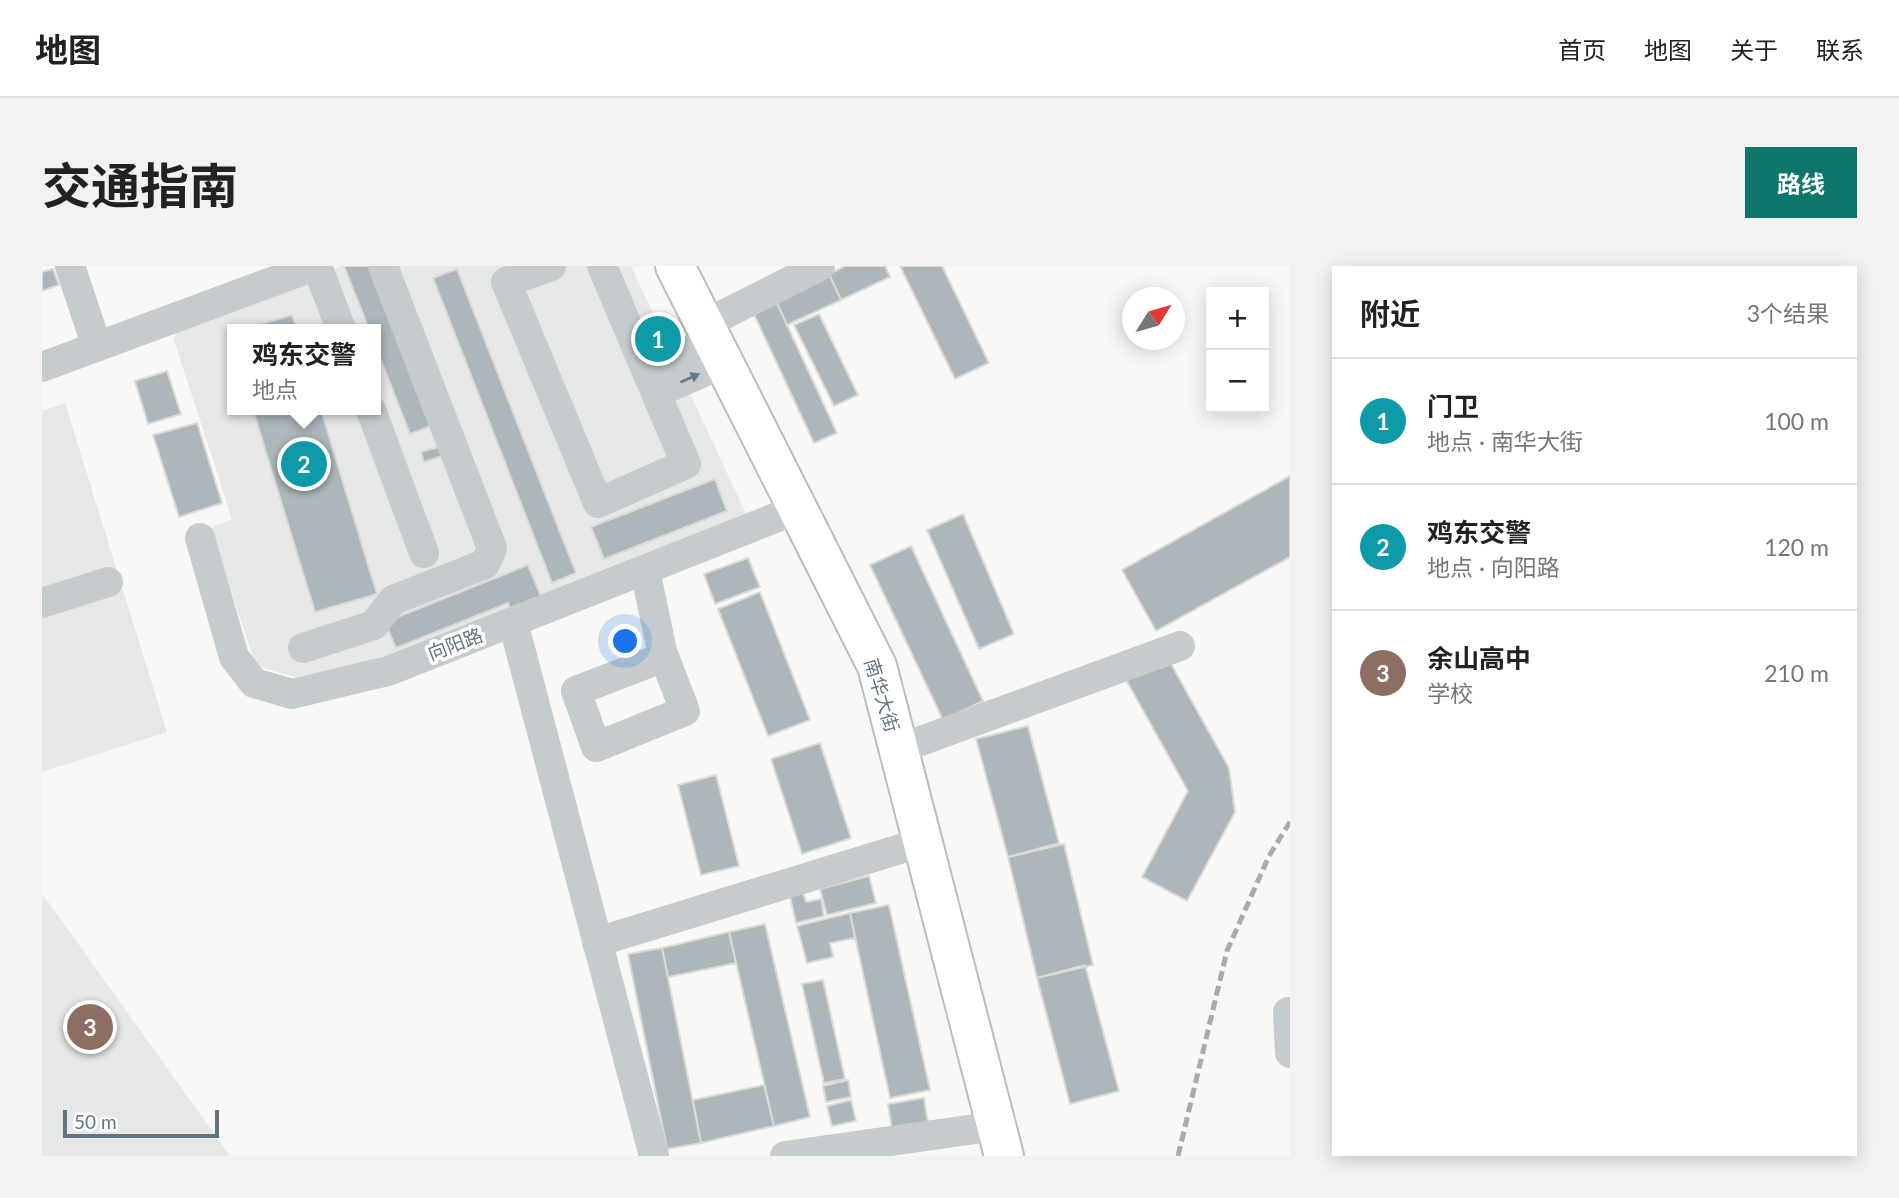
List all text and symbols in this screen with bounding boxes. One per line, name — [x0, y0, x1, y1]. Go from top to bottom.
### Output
text: 地图 — [35, 29, 101, 69]
text: 首页 — [1558, 35, 1606, 64]
text: 地图 — [1644, 35, 1692, 64]
text: 关于 — [1730, 35, 1778, 64]
text: 联系 — [1816, 35, 1864, 64]
button: 路线 — [1745, 147, 1857, 218]
text: 交通指南 — [42, 156, 238, 214]
north arrow — [1122, 287, 1185, 350]
map controls — [1206, 287, 1269, 413]
button: + — [1206, 287, 1269, 350]
text: 附近 — [1360, 295, 1420, 331]
text: 3个结果 — [1747, 299, 1829, 327]
pin: 1 — [635, 313, 681, 365]
popup — [227, 324, 381, 415]
text: 鸡东交警 — [252, 338, 356, 370]
button: − — [1206, 350, 1269, 413]
one-way arrow — [680, 372, 701, 383]
text: 地点 — [252, 375, 298, 403]
text: 门卫 — [1427, 390, 1479, 422]
text: 1 — [1376, 407, 1390, 435]
text: 100 m — [1764, 407, 1829, 435]
text: 地点 · 南华大街 — [1427, 427, 1583, 455]
pin: 2 — [281, 438, 327, 490]
text: 鸡东交警 — [1427, 516, 1531, 548]
text: 2 — [1376, 533, 1390, 561]
text: 120 m — [1764, 533, 1829, 561]
text: 地点 · 向阳路 — [1427, 553, 1560, 581]
street label: 向阳路 — [424, 623, 486, 664]
your location — [608, 624, 642, 658]
text: 余山高中 — [1427, 642, 1531, 674]
street label: 南华大街 — [860, 655, 905, 735]
text: 3 — [1376, 659, 1390, 687]
text: 210 m — [1764, 659, 1829, 687]
text: 学校 — [1427, 679, 1473, 707]
pin: 3 — [67, 1001, 113, 1053]
scale bar — [63, 1107, 219, 1139]
text: 50 m — [74, 1110, 117, 1133]

